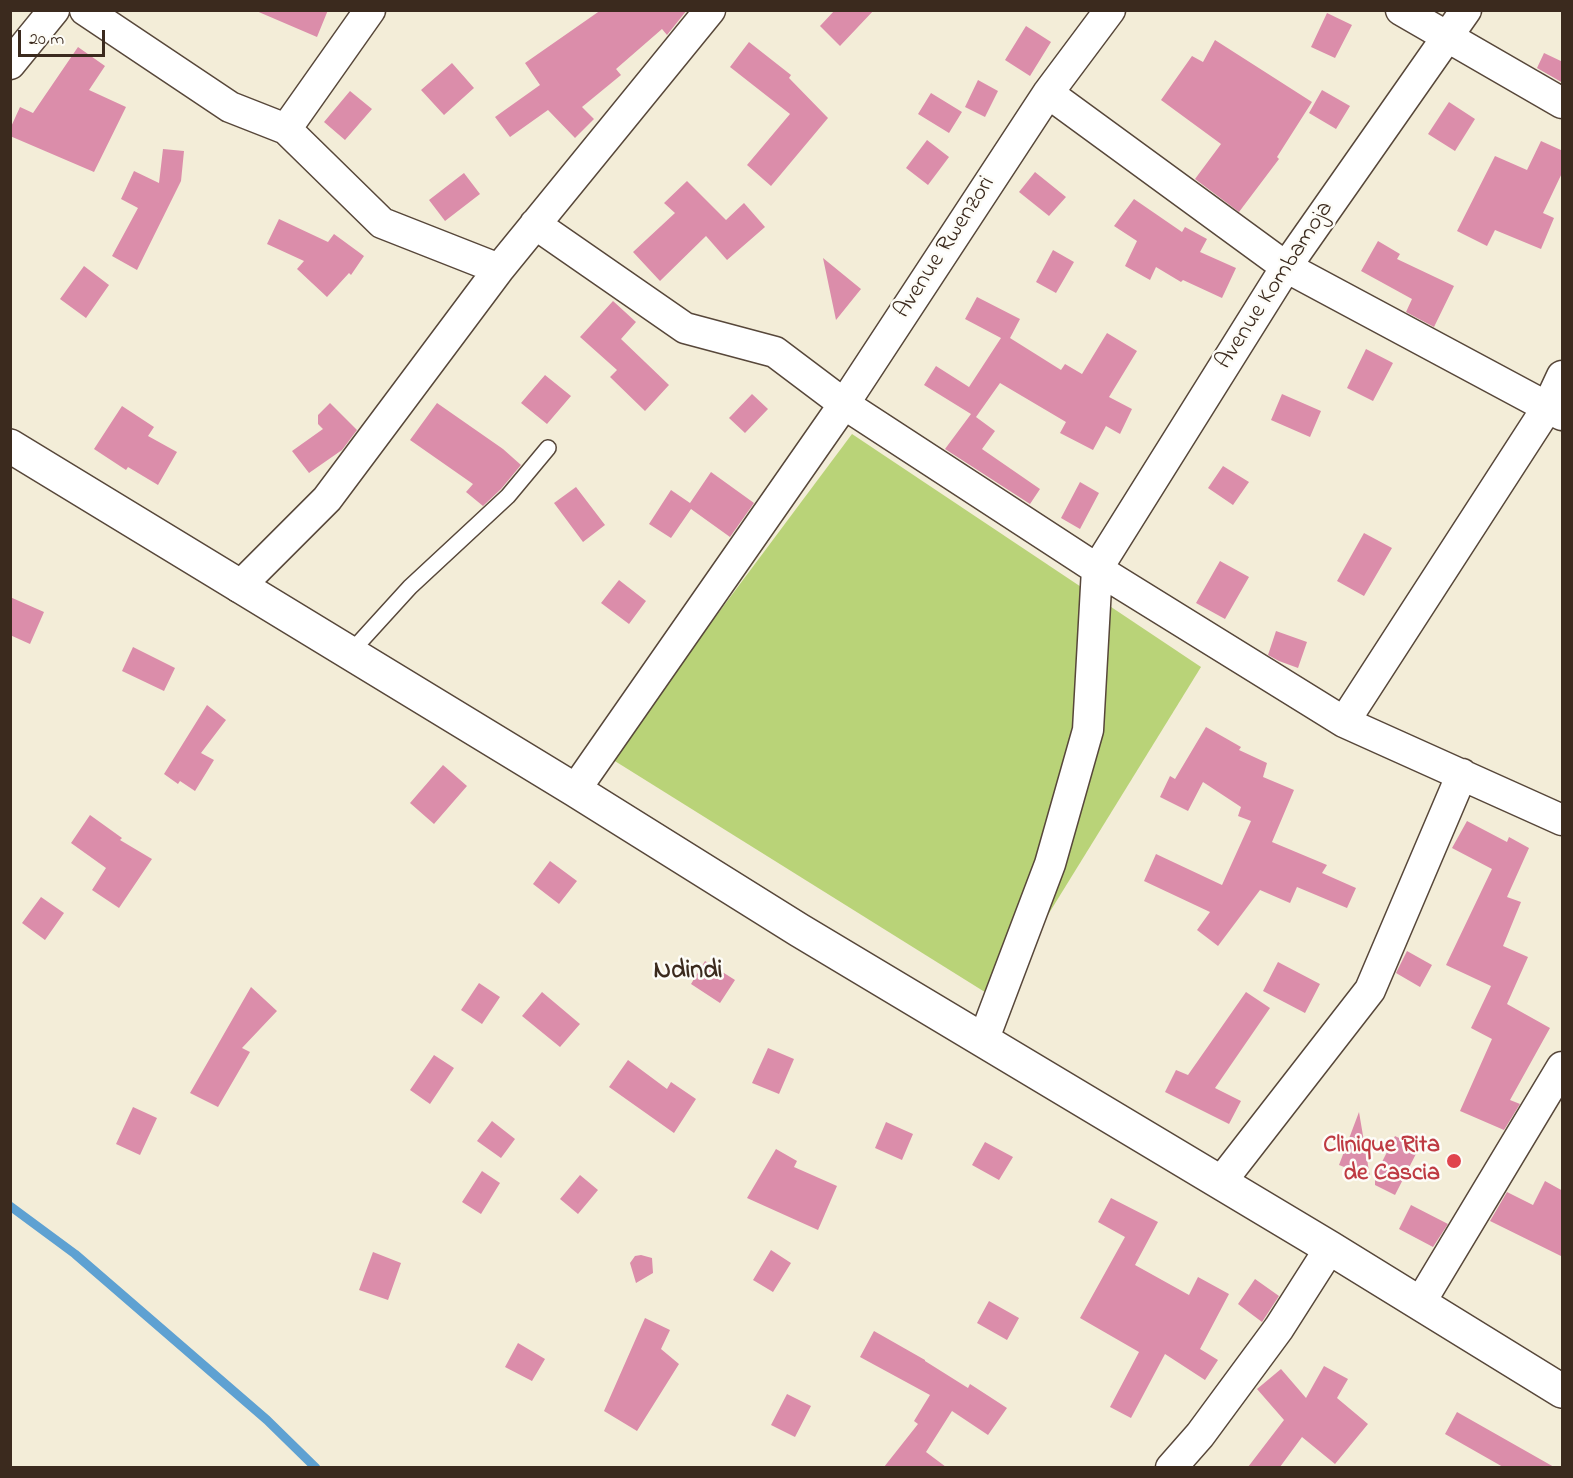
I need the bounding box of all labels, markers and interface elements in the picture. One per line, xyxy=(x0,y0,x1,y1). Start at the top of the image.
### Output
scale bar xyxy=(21,18,108,56)
text: 20 m xyxy=(29,27,64,53)
street label: Avenue Rwenzori xyxy=(889,172,1003,324)
street label: Avenue Kombamoja xyxy=(1211,197,1341,375)
district label: Ndindi xyxy=(654,957,722,989)
place label: Clinique Rita de Cascia xyxy=(1323,1133,1440,1189)
marker: Clinique Rita de Cascia xyxy=(1445,1152,1463,1170)

